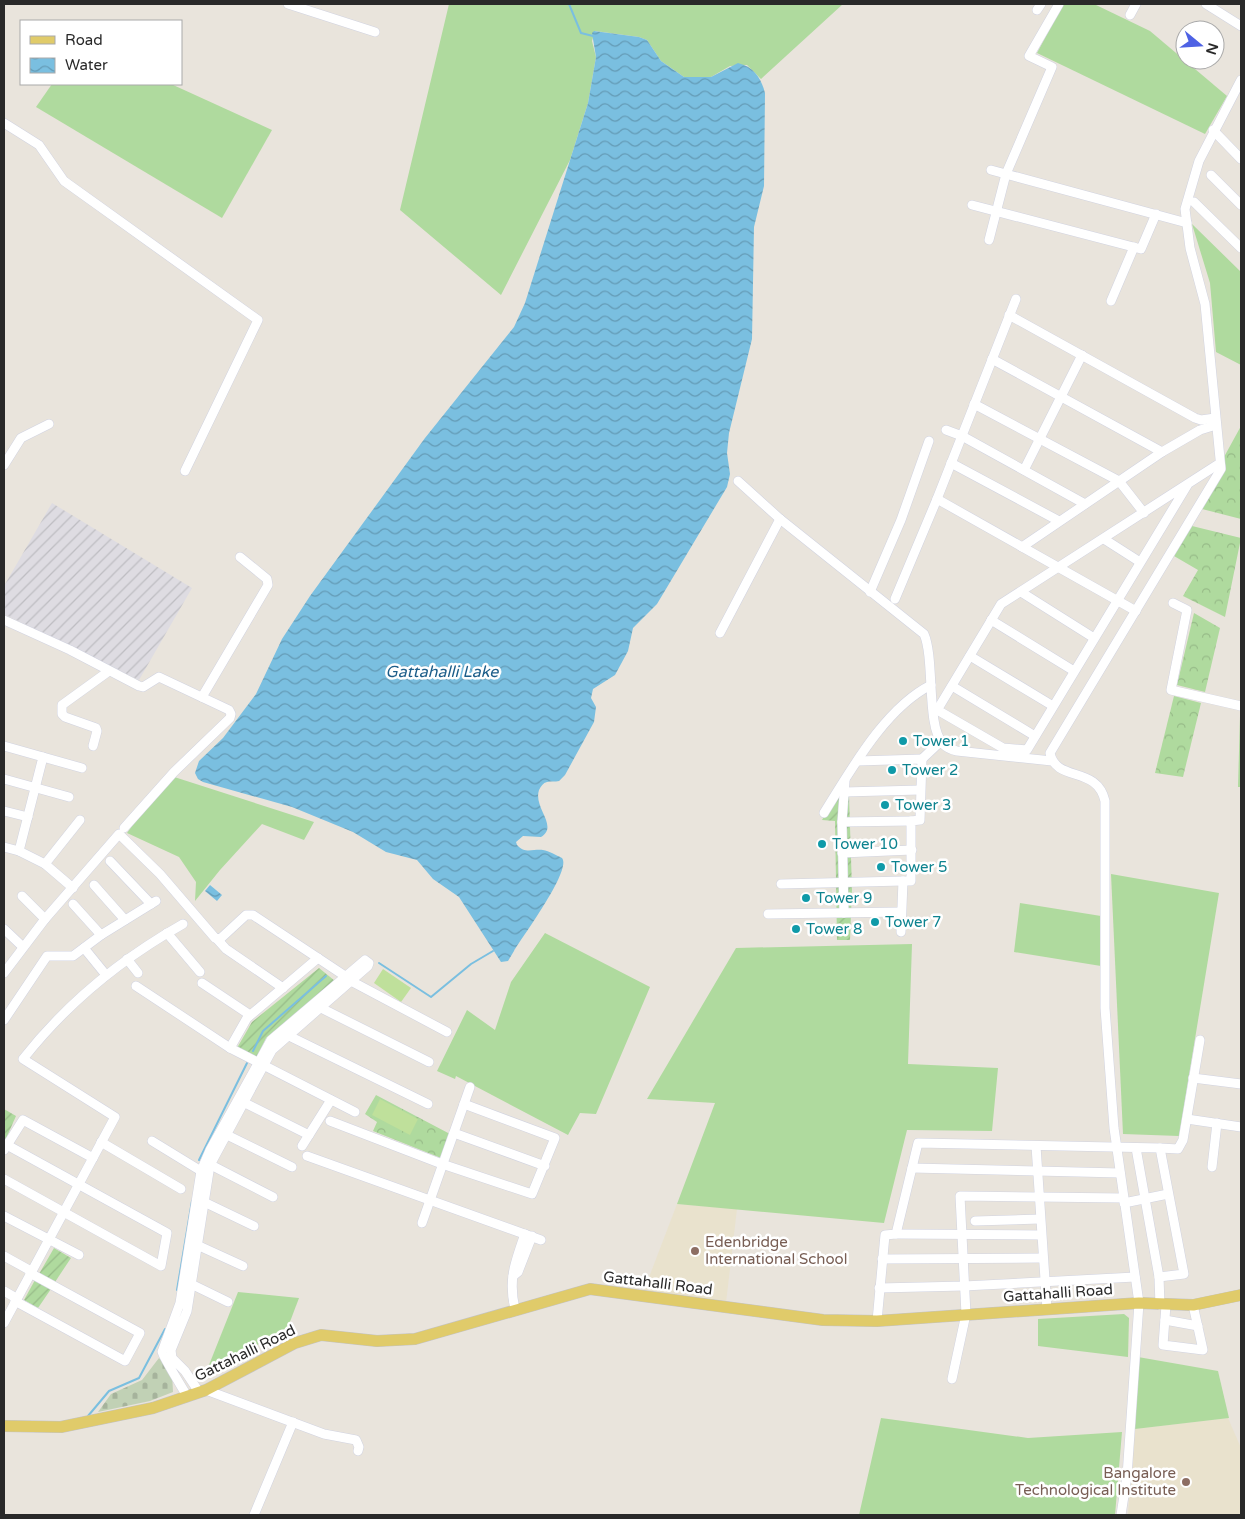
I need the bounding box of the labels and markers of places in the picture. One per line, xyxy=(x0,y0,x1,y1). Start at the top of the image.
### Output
place label: Tower 1 xyxy=(913,732,970,750)
marker: Tower 1 xyxy=(897,735,909,747)
place label: Tower 2 xyxy=(902,761,959,779)
marker: Tower 2 xyxy=(886,764,898,776)
place label: Tower 3 xyxy=(895,796,952,814)
marker: Tower 3 xyxy=(879,799,891,811)
place label: Tower 10 xyxy=(832,835,898,853)
marker: Tower 10 xyxy=(816,838,828,850)
place label: Tower 5 xyxy=(891,858,948,876)
marker: Tower 5 xyxy=(875,861,887,873)
place label: Tower 9 xyxy=(816,889,873,907)
marker: Tower 9 xyxy=(800,892,812,904)
place label: Tower 7 xyxy=(885,913,942,931)
marker: Tower 7 xyxy=(869,916,881,928)
place label: Tower 8 xyxy=(806,920,863,938)
marker: Tower 8 xyxy=(790,923,802,935)
place label: Edenbridge International School xyxy=(705,1233,847,1268)
marker: Edenbridge International School xyxy=(689,1245,701,1257)
place label: Bangalore Technological Institute xyxy=(1015,1464,1176,1499)
marker: Bangalore Technological Institute xyxy=(1180,1476,1192,1488)

